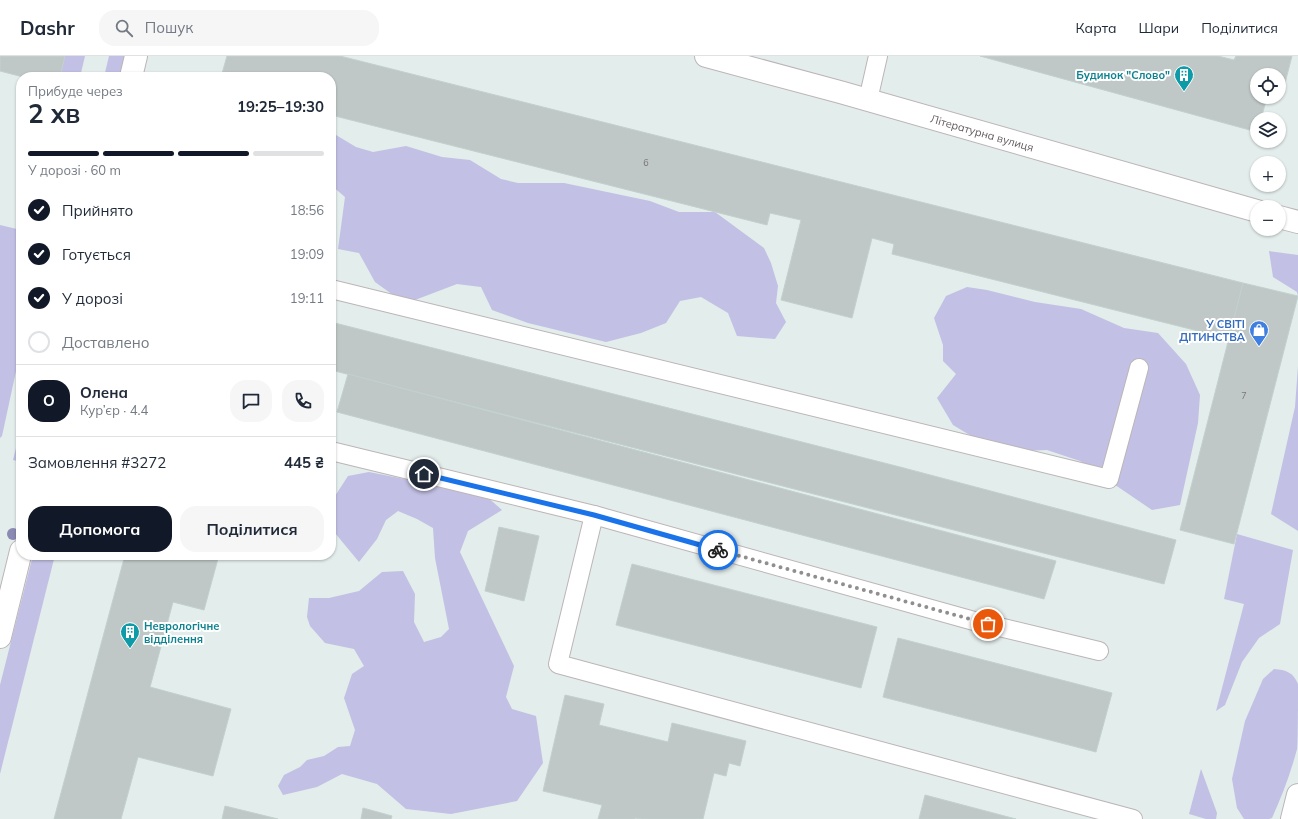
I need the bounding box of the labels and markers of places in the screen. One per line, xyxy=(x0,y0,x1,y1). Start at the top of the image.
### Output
building icon: Будинок "Слово" xyxy=(1173,64,1195,92)
place label: Будинок "Слово" xyxy=(1076,68,1170,82)
place label: У СВІТІ ДІТИНСТВА xyxy=(1179,317,1246,344)
shop icon: У СВІТІ ДІТИНСТВА xyxy=(1248,319,1270,347)
pin xyxy=(407,457,441,491)
pin xyxy=(971,607,1005,641)
place label: Неврологічне відділення xyxy=(144,619,220,646)
building icon: Неврологічне відділення xyxy=(119,621,141,649)

